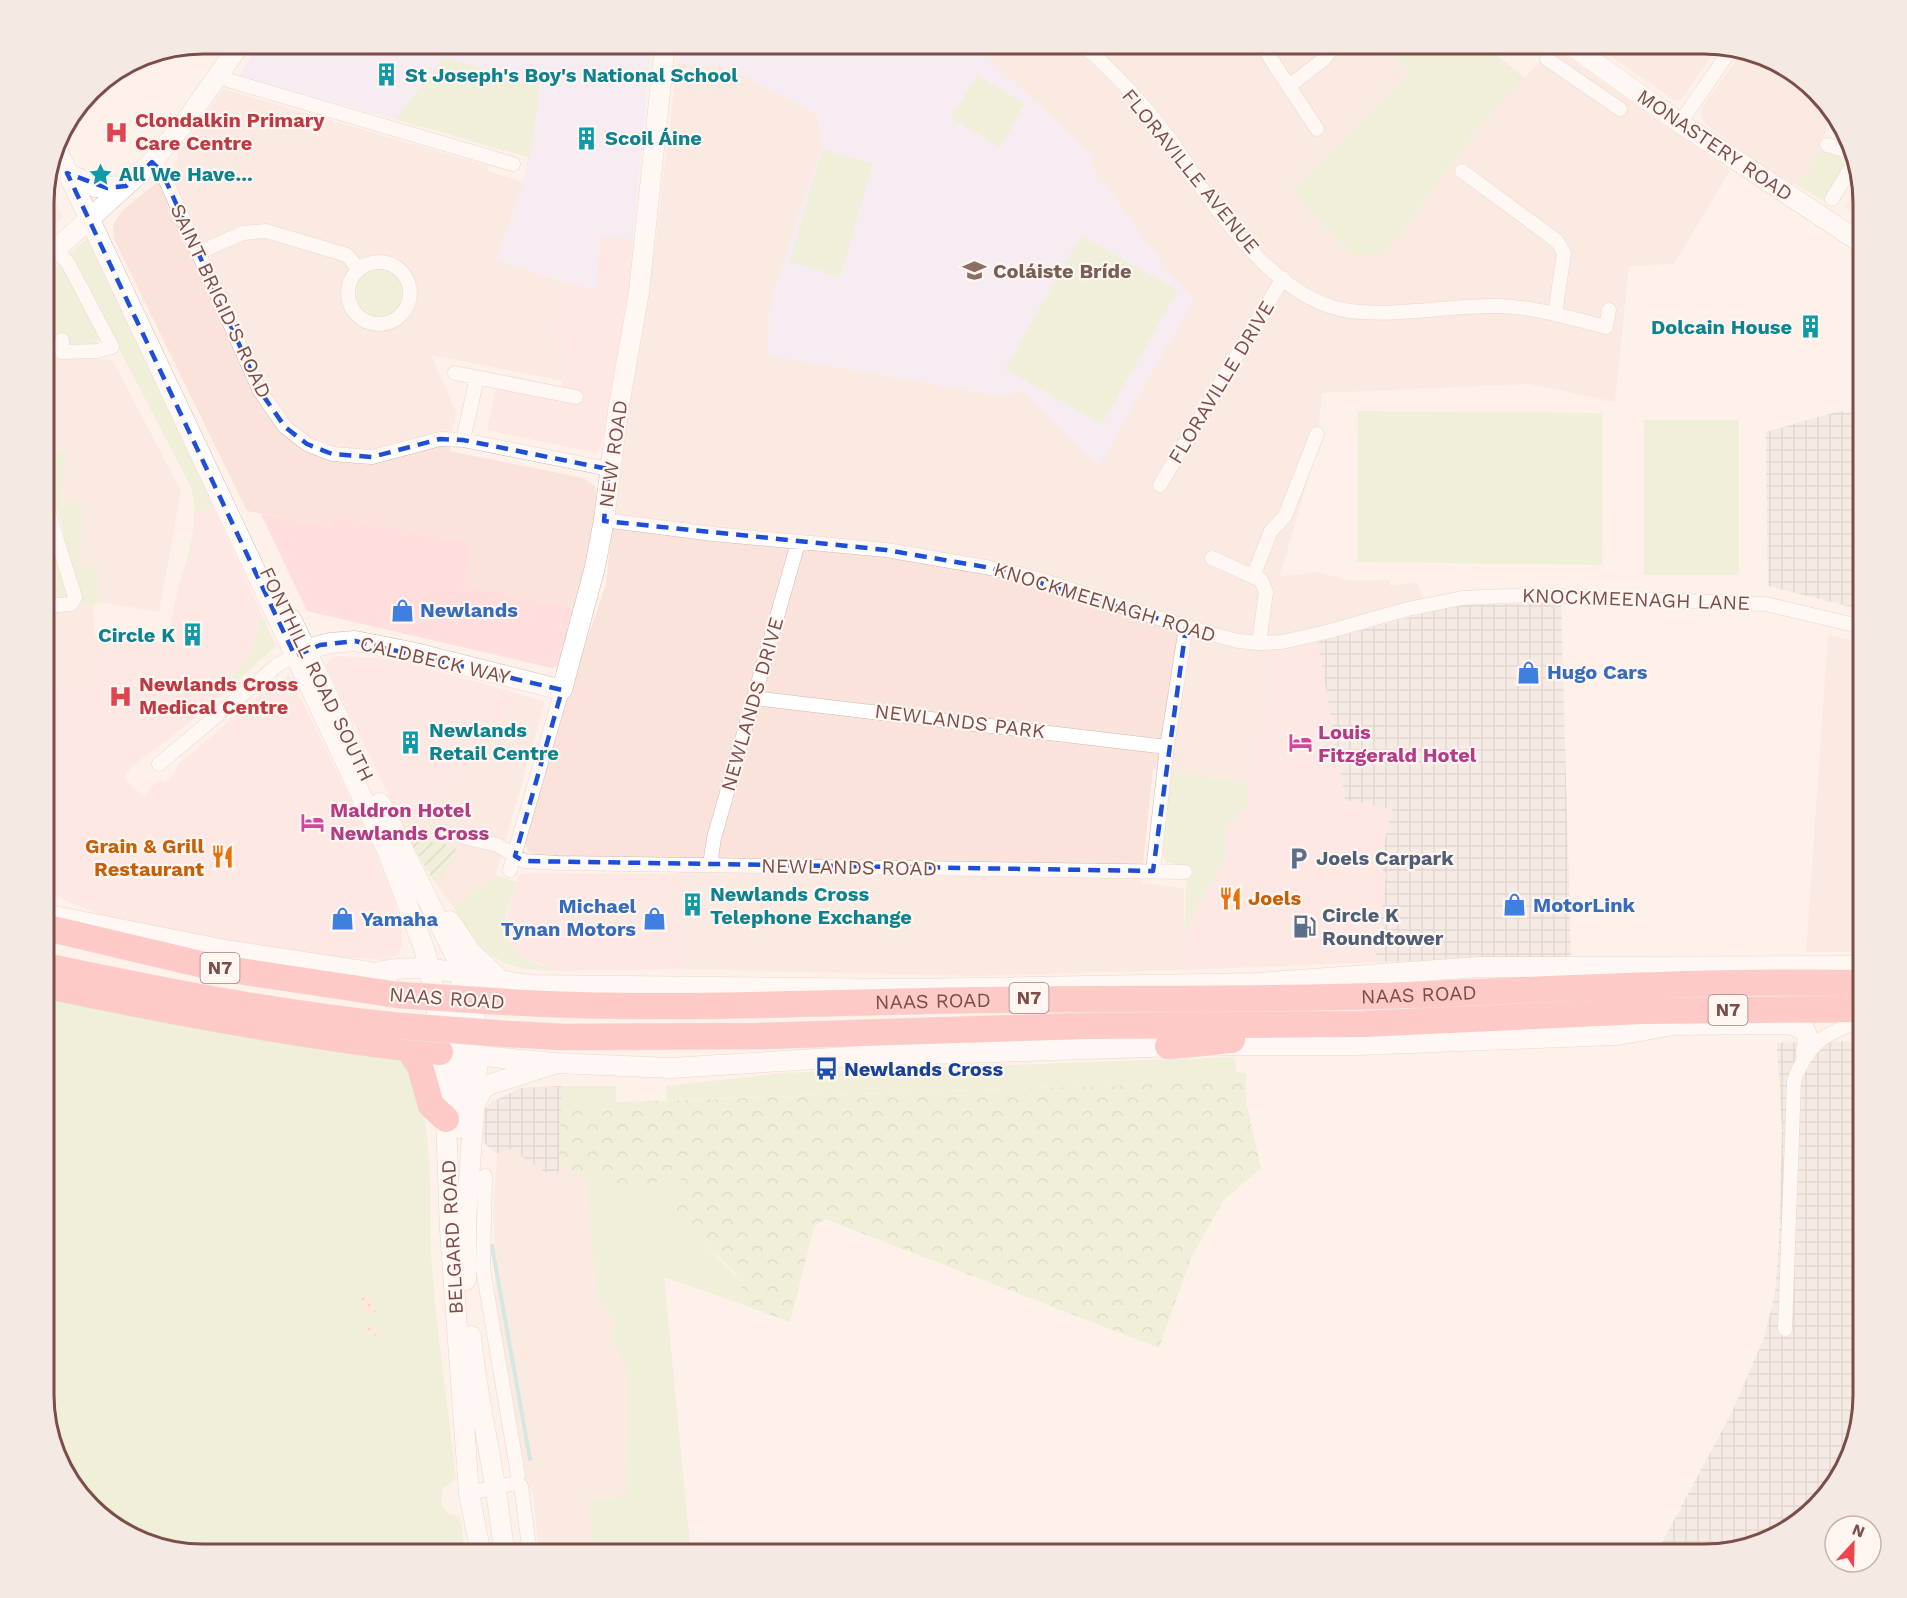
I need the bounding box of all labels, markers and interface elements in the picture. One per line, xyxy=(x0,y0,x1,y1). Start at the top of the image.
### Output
building icon: St Joseph's Boy's National School xyxy=(374,62,400,88)
place label: St Joseph's Boy's National School xyxy=(405,63,738,87)
street label: FLORAVILLE AVENUE xyxy=(1117,84,1265,258)
street label: MONASTERY ROAD xyxy=(1633,84,1797,206)
place label: Clondalkin Primary Care Centre xyxy=(135,108,325,155)
hospital icon: Clondalkin Primary Care Centre xyxy=(104,119,130,145)
building icon: Scoil Áine xyxy=(574,125,600,151)
place label: Scoil Áine xyxy=(605,126,702,150)
place icon: All We Have... xyxy=(88,161,114,187)
place label: All We Have... xyxy=(119,162,253,186)
street label: SAINT BRIGID'S ROAD xyxy=(165,200,277,402)
school or university icon: Coláiste Bríde xyxy=(962,258,988,284)
place label: Coláiste Bríde xyxy=(993,259,1132,283)
street label: FLORAVILLE DRIVE xyxy=(1163,296,1279,468)
building icon: Dolcain House xyxy=(1797,314,1823,340)
place label: Dolcain House xyxy=(1651,315,1792,339)
street label: NEW ROAD xyxy=(594,399,632,509)
street label: KNOCKMEENAGH ROAD xyxy=(991,557,1219,647)
street label: FONTHILL ROAD SOUTH xyxy=(255,563,379,785)
street label: KNOCKMEENAGH LANE xyxy=(1522,583,1750,615)
shop icon: Newlands xyxy=(389,597,415,623)
place label: Newlands xyxy=(420,598,518,622)
street label: NEWLANDS DRIVE xyxy=(716,614,788,794)
building icon: Circle K xyxy=(180,622,206,648)
place label: Circle K xyxy=(98,623,175,647)
street label: CALDBECK WAY xyxy=(358,631,513,689)
shop icon: Hugo Cars xyxy=(1516,659,1542,685)
place label: Hugo Cars xyxy=(1547,660,1648,684)
place label: Newlands Cross Medical Centre xyxy=(139,672,298,719)
hospital icon: Newlands Cross Medical Centre xyxy=(108,683,134,709)
street label: NEWLANDS PARK xyxy=(873,699,1047,743)
place label: Newlands Retail Centre xyxy=(429,718,559,765)
place label: Louis Fitzgerald Hotel xyxy=(1318,720,1477,767)
building icon: Newlands Retail Centre xyxy=(398,729,424,755)
hotel icon: Louis Fitzgerald Hotel xyxy=(1287,730,1313,756)
place label: Maldron Hotel Newlands Cross xyxy=(330,798,489,845)
hotel icon: Maldron Hotel Newlands Cross xyxy=(299,809,325,835)
place label: Grain & Grill Restaurant xyxy=(85,834,204,881)
restaurant icon: Grain & Grill Restaurant xyxy=(209,844,235,870)
parking icon: Joels Carpark xyxy=(1285,845,1311,871)
place label: Joels Carpark xyxy=(1316,846,1454,870)
street label: NEWLANDS ROAD xyxy=(761,853,937,881)
place label: Newlands Cross Telephone Exchange xyxy=(710,882,912,929)
restaurant icon: Joels xyxy=(1217,885,1243,911)
place label: Joels xyxy=(1248,886,1301,910)
building icon: Newlands Cross Telephone Exchange xyxy=(679,892,705,918)
shop icon: MotorLink xyxy=(1502,892,1528,918)
place label: MotorLink xyxy=(1533,893,1636,917)
place label: Michael Tynan Motors xyxy=(501,894,636,941)
place label: Circle K Roundtower xyxy=(1322,903,1444,950)
shop icon: Michael Tynan Motors xyxy=(641,905,667,931)
shop icon: Yamaha xyxy=(330,906,356,932)
place label: Yamaha xyxy=(361,907,438,931)
fuel station icon: Circle K Roundtower xyxy=(1291,913,1317,939)
road number: N7 xyxy=(200,953,240,983)
street label: NAAS ROAD xyxy=(1361,980,1477,1008)
street label: NAAS ROAD xyxy=(388,982,506,1014)
road number: N7 xyxy=(1010,983,1048,1013)
street label: NAAS ROAD xyxy=(875,988,991,1014)
road number: N7 xyxy=(1708,995,1748,1025)
bus stop icon: Newlands Cross xyxy=(813,1056,839,1082)
place label: Newlands Cross xyxy=(844,1057,1003,1081)
street label: BELGARD ROAD xyxy=(436,1159,468,1315)
north arrow xyxy=(1823,1514,1883,1574)
text: N xyxy=(1849,1520,1867,1542)

